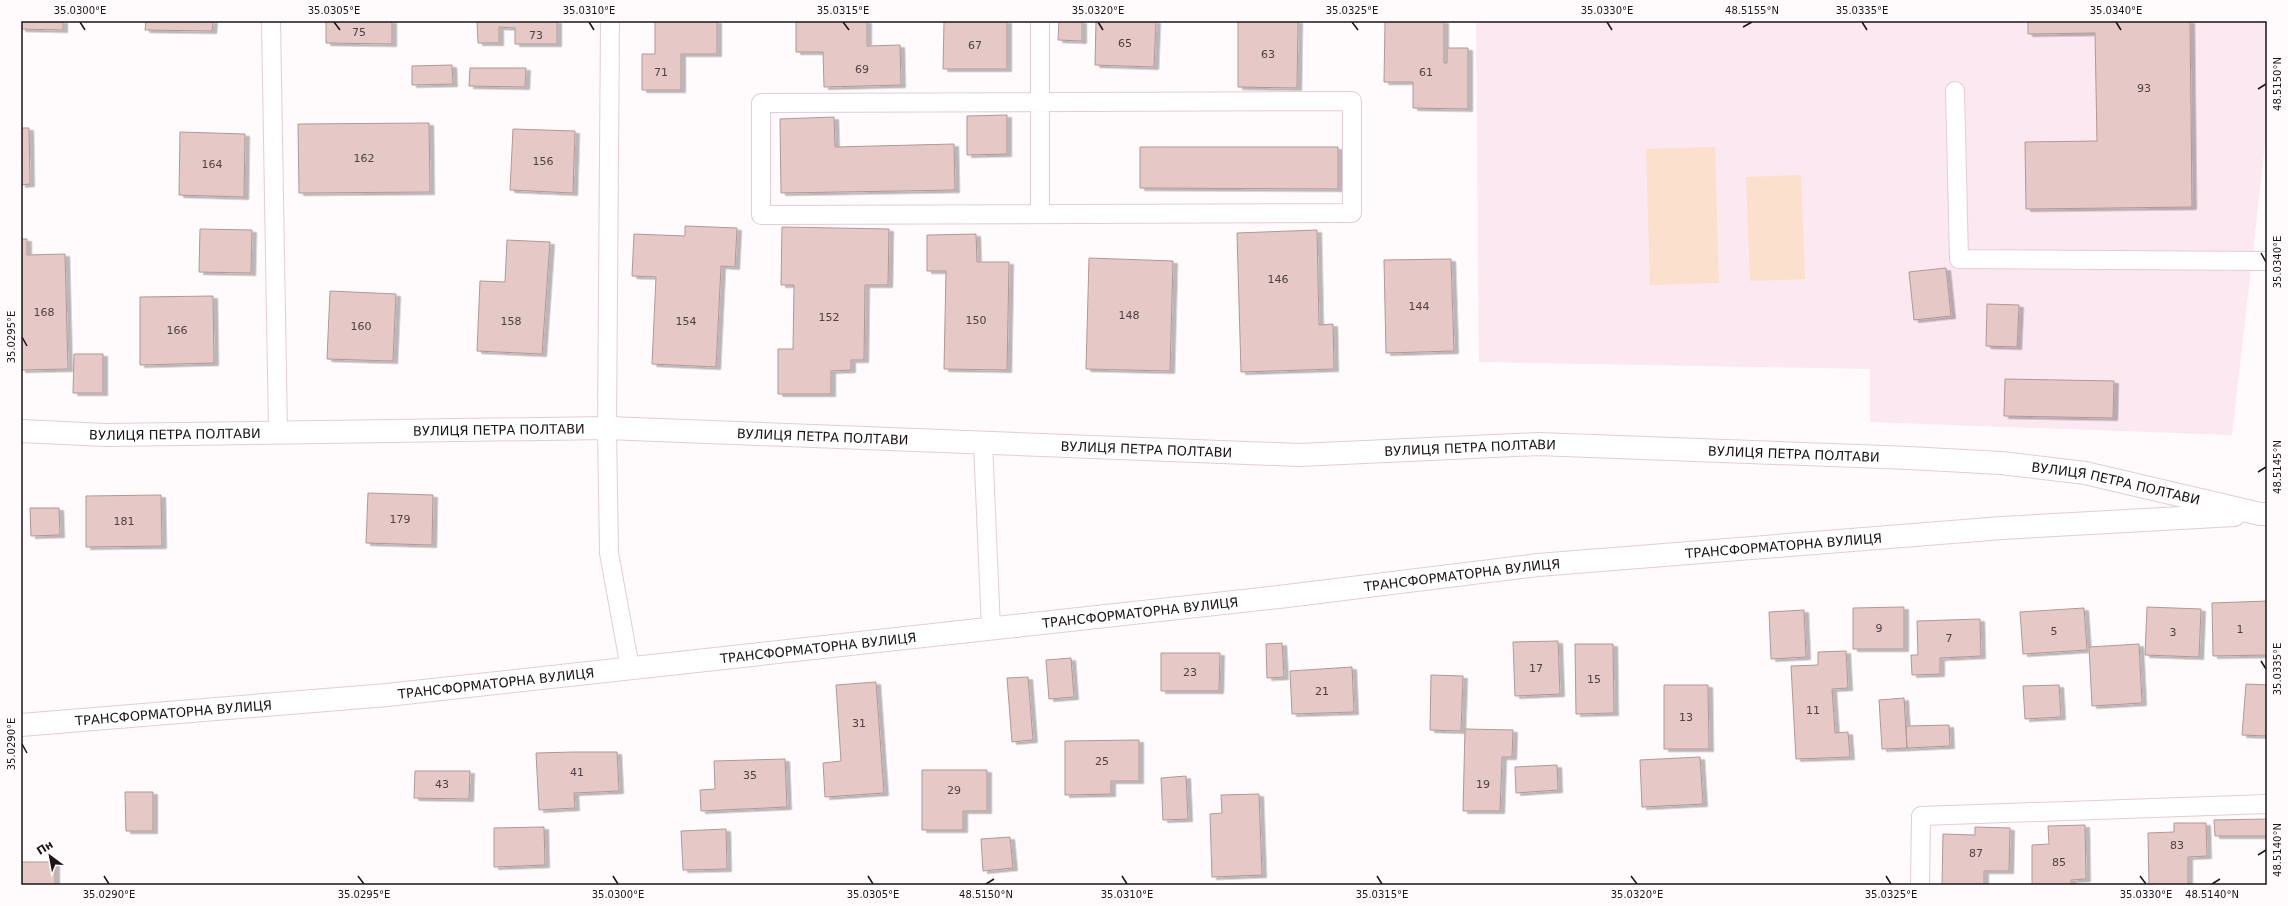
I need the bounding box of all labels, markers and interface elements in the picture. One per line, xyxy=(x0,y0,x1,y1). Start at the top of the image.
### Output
text: 35.0300°E xyxy=(54,5,106,16)
text: 35.0305°E xyxy=(308,5,360,16)
text: 35.0310°E xyxy=(563,5,615,16)
text: 35.0315°E xyxy=(817,5,869,16)
text: 35.0320°E xyxy=(1072,5,1124,16)
text: 35.0325°E xyxy=(1326,5,1378,16)
text: 35.0330°E xyxy=(1581,5,1633,16)
text: 48.5155°N xyxy=(1725,5,1779,16)
text: 35.0335°E xyxy=(1836,5,1888,16)
text: 35.0340°E xyxy=(2090,5,2142,16)
house number: 75 xyxy=(352,26,366,39)
house number: 73 xyxy=(529,29,543,42)
house number: 65 xyxy=(1118,37,1132,50)
house number: 67 xyxy=(968,39,982,52)
house number: 63 xyxy=(1261,48,1275,61)
text: 48.5150°N xyxy=(2272,57,2283,111)
house number: 69 xyxy=(855,63,869,76)
house number: 71 xyxy=(654,66,668,79)
house number: 61 xyxy=(1419,66,1433,79)
house number: 93 xyxy=(2137,82,2151,95)
house number: 162 xyxy=(354,152,375,165)
house number: 156 xyxy=(533,155,554,168)
house number: 164 xyxy=(202,158,223,171)
text: 35.0340°E xyxy=(2272,236,2283,288)
house number: 146 xyxy=(1268,273,1289,286)
house number: 144 xyxy=(1409,300,1430,313)
house number: 168 xyxy=(34,306,55,319)
house number: 148 xyxy=(1119,309,1140,322)
text: 35.0295°E xyxy=(6,311,17,363)
house number: 152 xyxy=(819,311,840,324)
house number: 150 xyxy=(966,314,987,327)
house number: 158 xyxy=(501,315,522,328)
house number: 154 xyxy=(676,315,697,328)
house number: 160 xyxy=(351,320,372,333)
house number: 166 xyxy=(167,324,188,337)
street label: ВУЛИЦЯ ПЕТРА ПОЛТАВИ xyxy=(413,421,585,439)
street label: ВУЛИЦЯ ПЕТРА ПОЛТАВИ xyxy=(89,426,261,443)
street label: ВУЛИЦЯ ПЕТРА ПОЛТАВИ xyxy=(737,426,909,448)
street label: ВУЛИЦЯ ПЕТРА ПОЛТАВИ xyxy=(1384,437,1556,459)
street label: ВУЛИЦЯ ПЕТРА ПОЛТАВИ xyxy=(1060,439,1233,460)
text: 48.5145°N xyxy=(2272,440,2283,494)
street label: ВУЛИЦЯ ПЕТРА ПОЛТАВИ xyxy=(1708,443,1880,465)
street label: ВУЛИЦЯ ПЕТРА ПОЛТАВИ xyxy=(2031,460,2201,508)
house number: 179 xyxy=(390,513,411,526)
house number: 181 xyxy=(114,515,135,528)
street label: ТРАНСФОРМАТОРНА ВУЛИЦЯ xyxy=(1684,531,1883,561)
street label: ТРАНСФОРМАТОРНА ВУЛИЦЯ xyxy=(1362,556,1561,595)
street label: ТРАНСФОРМАТОРНА ВУЛИЦЯ xyxy=(1040,595,1239,631)
house number: 9 xyxy=(1876,622,1883,635)
house number: 1 xyxy=(2237,623,2244,636)
house number: 5 xyxy=(2051,625,2058,638)
house number: 3 xyxy=(2170,626,2177,639)
street label: ТРАНСФОРМАТОРНА ВУЛИЦЯ xyxy=(718,630,917,666)
house number: 7 xyxy=(1946,632,1953,645)
text: 35.0335°E xyxy=(2272,643,2283,695)
house number: 17 xyxy=(1529,662,1543,675)
street label: ТРАНСФОРМАТОРНА ВУЛИЦЯ xyxy=(396,665,595,702)
house number: 23 xyxy=(1183,666,1197,679)
house number: 15 xyxy=(1587,673,1601,686)
house number: 21 xyxy=(1315,685,1329,698)
street label: ТРАНСФОРМАТОРНА ВУЛИЦЯ xyxy=(74,697,272,729)
house number: 11 xyxy=(1806,704,1820,717)
house number: 13 xyxy=(1679,711,1693,724)
house number: 31 xyxy=(852,717,866,730)
text: 35.0290°E xyxy=(6,718,17,770)
house number: 25 xyxy=(1095,755,1109,768)
house number: 41 xyxy=(570,766,584,779)
house number: 35 xyxy=(743,769,757,782)
house number: 43 xyxy=(435,778,449,791)
house number: 19 xyxy=(1476,778,1490,791)
house number: 29 xyxy=(947,784,961,797)
text: 48.5140°N xyxy=(2272,823,2283,877)
north arrow xyxy=(30,836,70,876)
text: Пн xyxy=(34,838,56,858)
house number: 83 xyxy=(2170,839,2184,852)
house number: 87 xyxy=(1969,847,1983,860)
house number: 85 xyxy=(2052,856,2066,869)
text: 35.0290°E xyxy=(83,889,135,900)
text: 35.0295°E xyxy=(338,889,390,900)
text: 35.0300°E xyxy=(592,889,644,900)
text: 35.0305°E xyxy=(847,889,899,900)
text: 48.5150°N xyxy=(959,889,1013,900)
text: 35.0310°E xyxy=(1101,889,1153,900)
text: 35.0315°E xyxy=(1356,889,1408,900)
text: 35.0320°E xyxy=(1611,889,1663,900)
text: 35.0325°E xyxy=(1865,889,1917,900)
text: 35.0330°E xyxy=(2120,889,2172,900)
text: 48.5140°N xyxy=(2185,889,2239,900)

